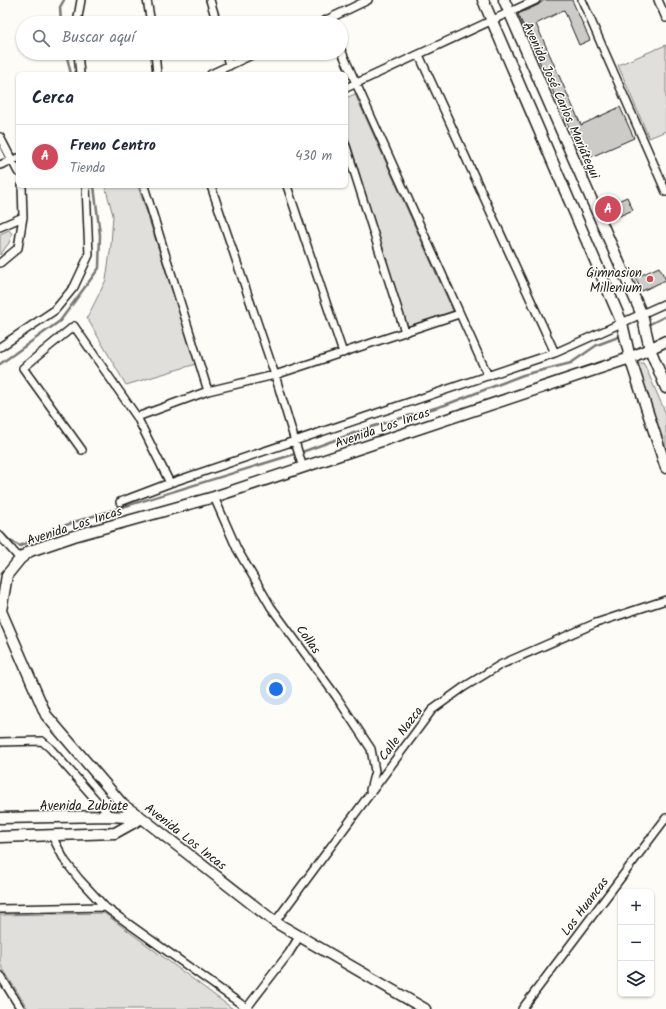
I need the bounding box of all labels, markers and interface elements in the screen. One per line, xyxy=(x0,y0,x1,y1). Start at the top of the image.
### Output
search box xyxy=(16,16,348,60)
street label: Avenida José Carlos Mariátegui xyxy=(517,19,605,183)
text: Buscar aquí xyxy=(62,26,135,50)
icon: search xyxy=(30,27,52,49)
text: Cerca xyxy=(32,85,74,112)
text: Freno Centro xyxy=(70,134,156,158)
text: A xyxy=(41,146,49,167)
text: 430 m xyxy=(295,146,332,167)
text: Tienda xyxy=(70,158,105,179)
pin: A xyxy=(595,194,621,224)
place label: Gimnasion Millenium xyxy=(586,263,642,299)
marker: Gimnasion Millenium xyxy=(645,274,655,284)
street label: Avenida Los Incas xyxy=(332,402,433,454)
street label: Avenida Los Incas xyxy=(24,501,125,552)
street label: Collas xyxy=(290,621,326,659)
your location xyxy=(266,679,286,699)
street label: Calle Nazca xyxy=(374,702,429,766)
street label: Avenida Zubiate xyxy=(40,796,128,817)
street label: Avenida Los Incas xyxy=(140,798,231,876)
street label: Los Huancas xyxy=(556,873,615,941)
map controls xyxy=(618,889,654,997)
button: + xyxy=(618,889,654,925)
button: − xyxy=(618,925,654,961)
button: layers xyxy=(618,961,654,997)

